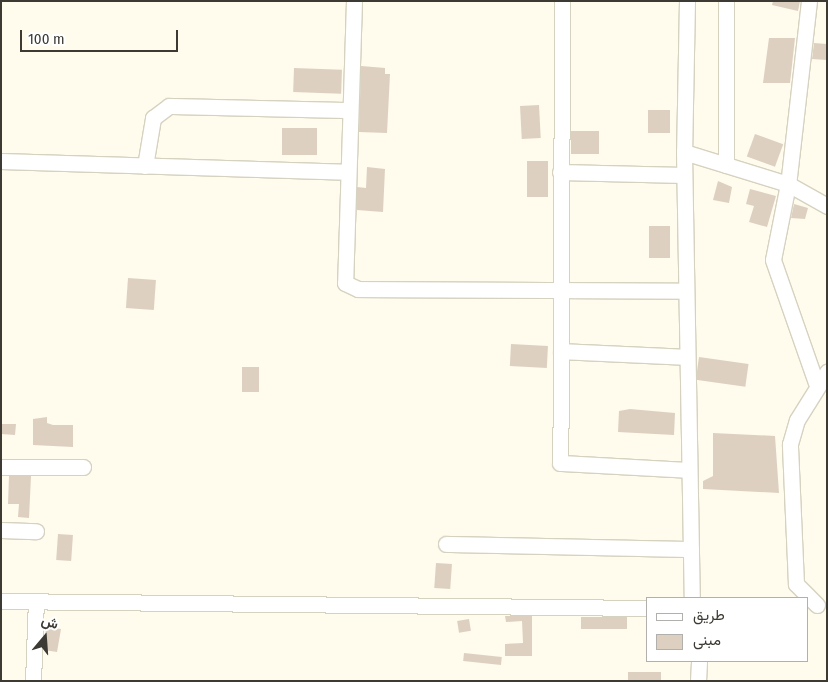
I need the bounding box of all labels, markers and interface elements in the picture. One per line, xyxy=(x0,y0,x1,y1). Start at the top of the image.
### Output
scale bar xyxy=(22,20,180,52)
text: 100 m xyxy=(28,30,65,48)
legend xyxy=(646,597,808,662)
text: طريق xyxy=(693,606,725,624)
north arrow xyxy=(20,612,70,662)
text: ش xyxy=(39,612,60,633)
text: مبنى xyxy=(693,631,721,649)

